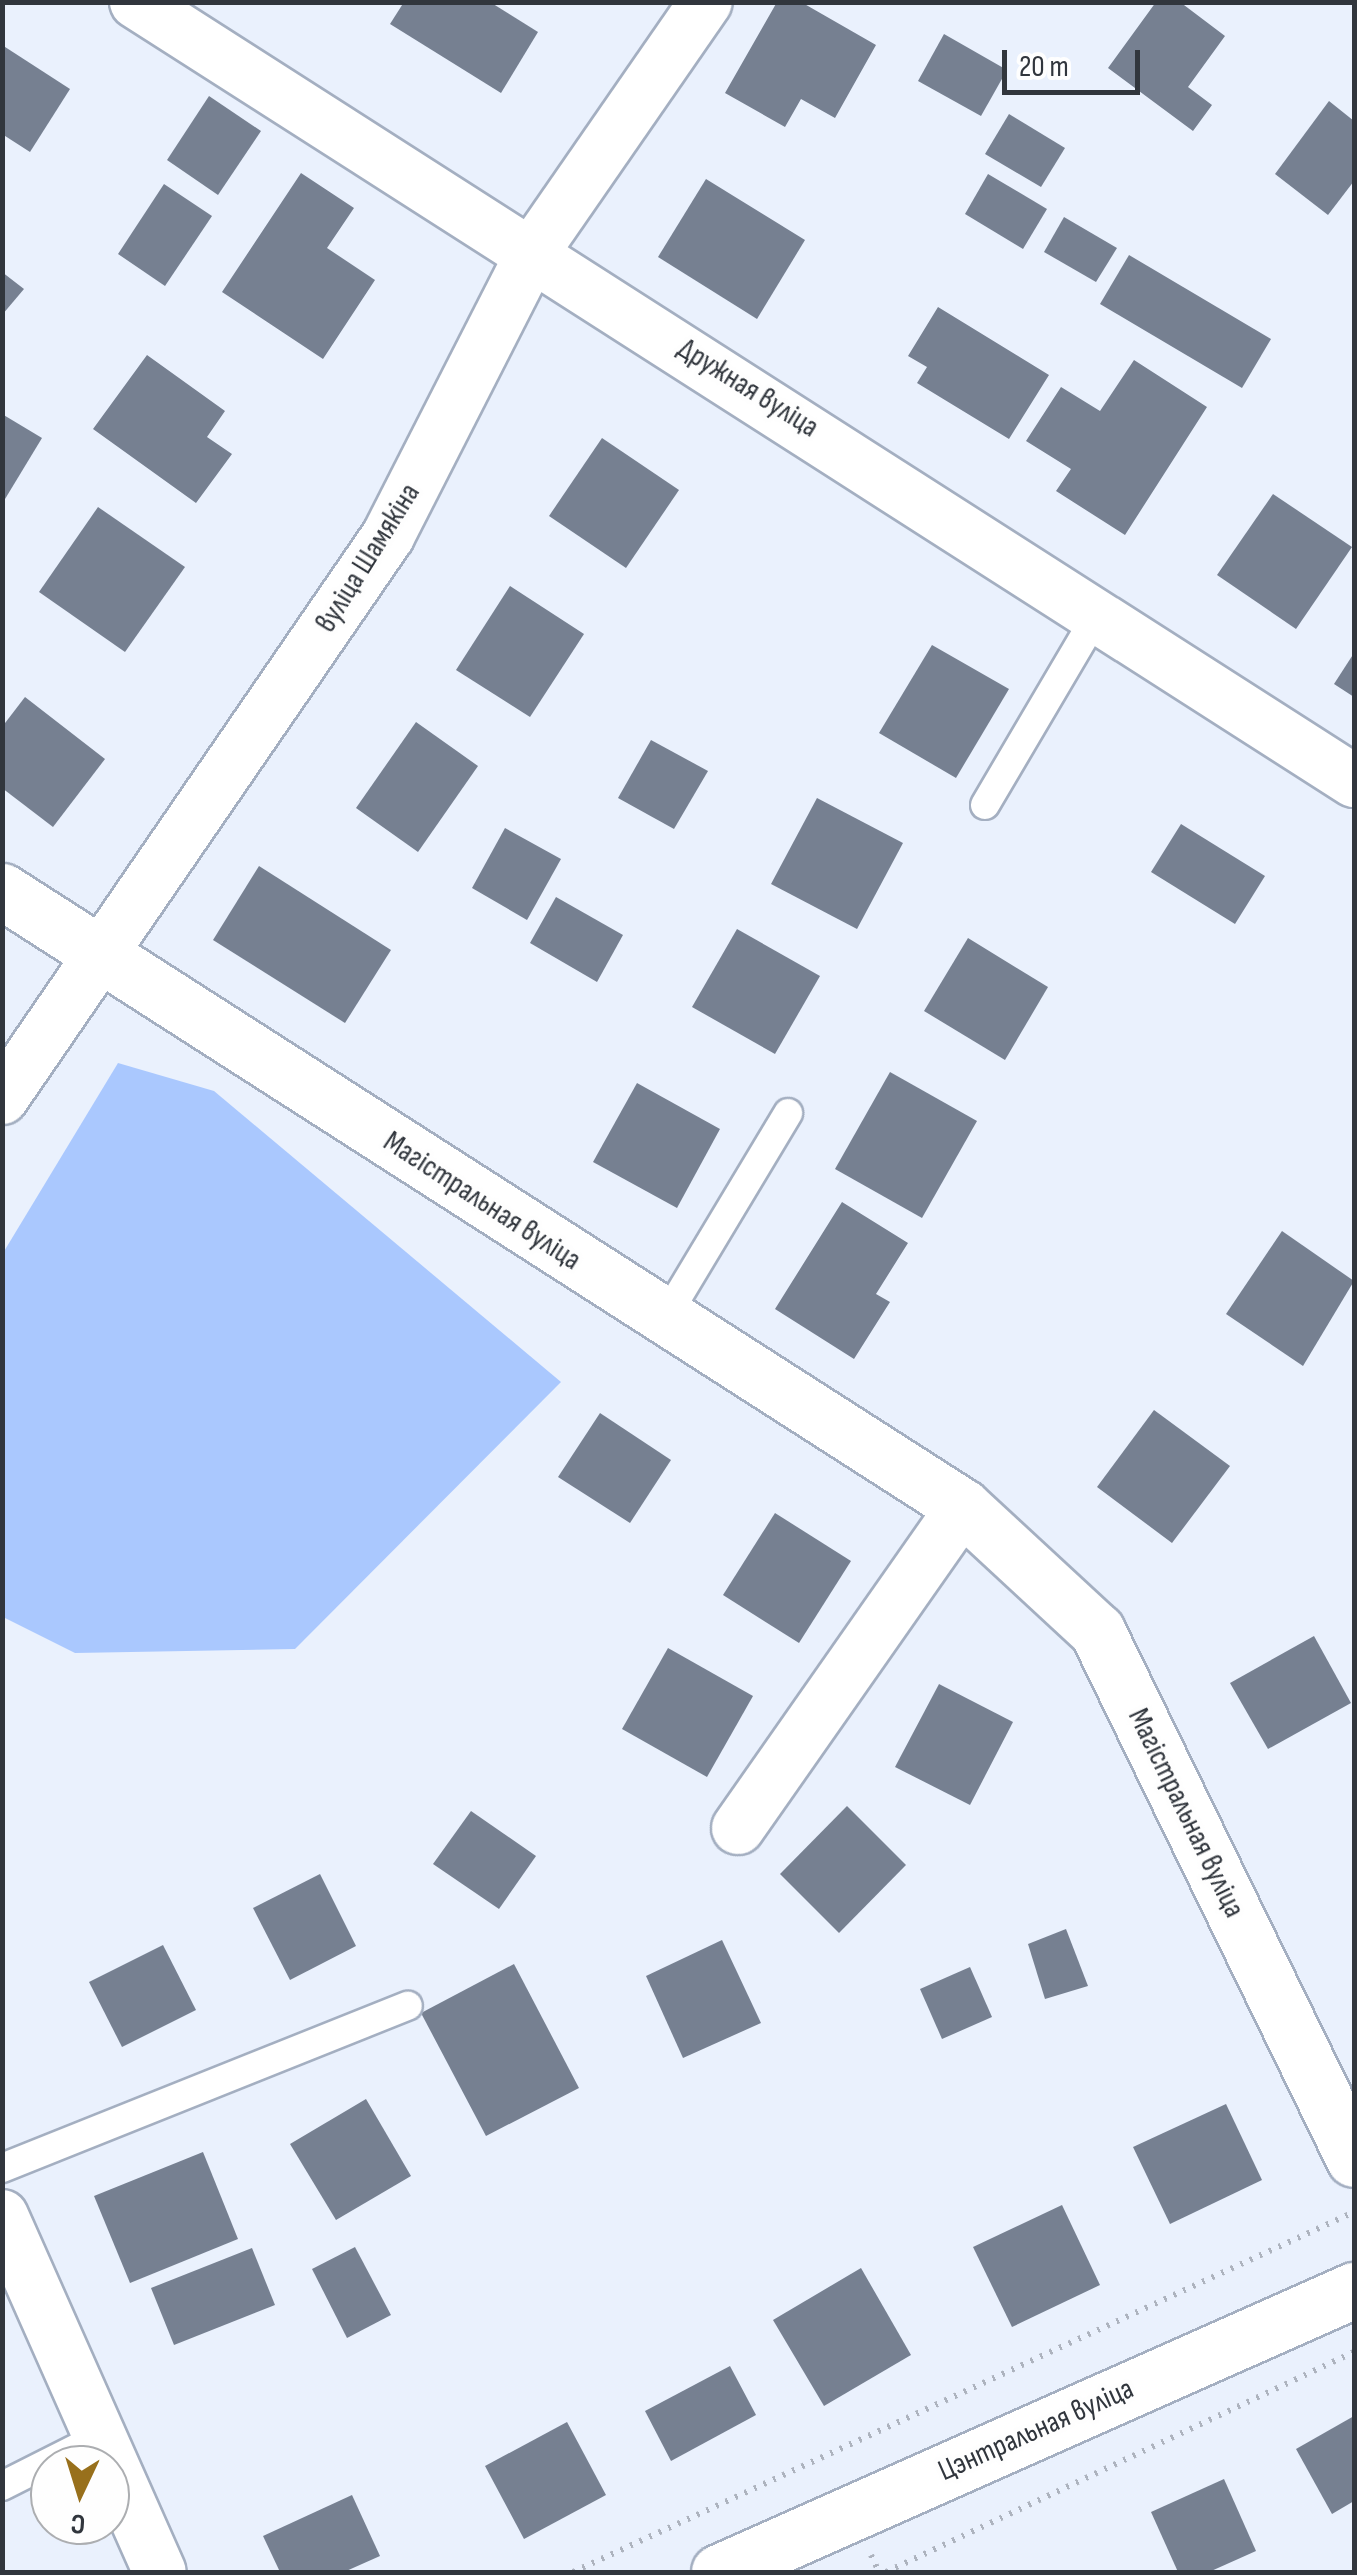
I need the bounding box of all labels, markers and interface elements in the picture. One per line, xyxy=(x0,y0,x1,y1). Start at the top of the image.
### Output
scale bar xyxy=(1007,30,1144,92)
text: 20 m xyxy=(1019,49,1069,85)
street label: Дружная вуліца xyxy=(671,331,825,445)
street label: вуліца Шамякіна xyxy=(308,477,428,639)
street label: Магістральная вуліца xyxy=(377,1124,587,1278)
street label: Магістральная вуліца xyxy=(1120,1703,1252,1923)
street label: Цэнтральная вуліца xyxy=(933,2371,1139,2489)
north arrow xyxy=(30,2445,130,2545)
text: С xyxy=(70,2506,86,2540)

